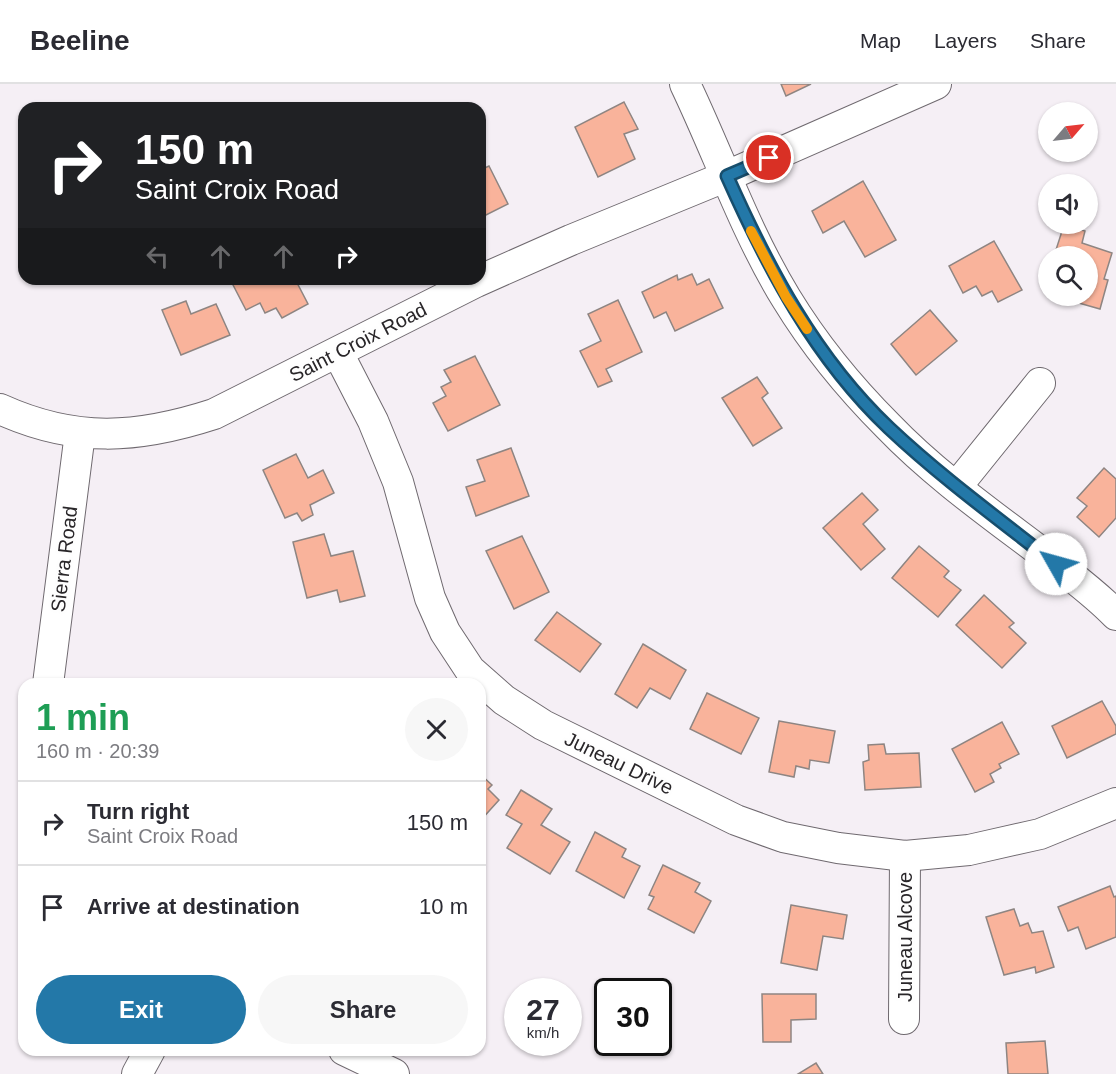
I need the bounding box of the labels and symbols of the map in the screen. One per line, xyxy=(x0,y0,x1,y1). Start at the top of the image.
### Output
north arrow xyxy=(1038,102,1098,162)
pin xyxy=(743,132,794,183)
street label: Saint Croix Road xyxy=(286,298,430,386)
street label: Sierra Road xyxy=(47,505,81,613)
position arrow xyxy=(1024,532,1088,596)
street label: Juneau Drive xyxy=(561,727,677,799)
street label: Juneau Alcove xyxy=(894,872,916,1002)
speed limit sign: 30 xyxy=(594,978,672,1056)

